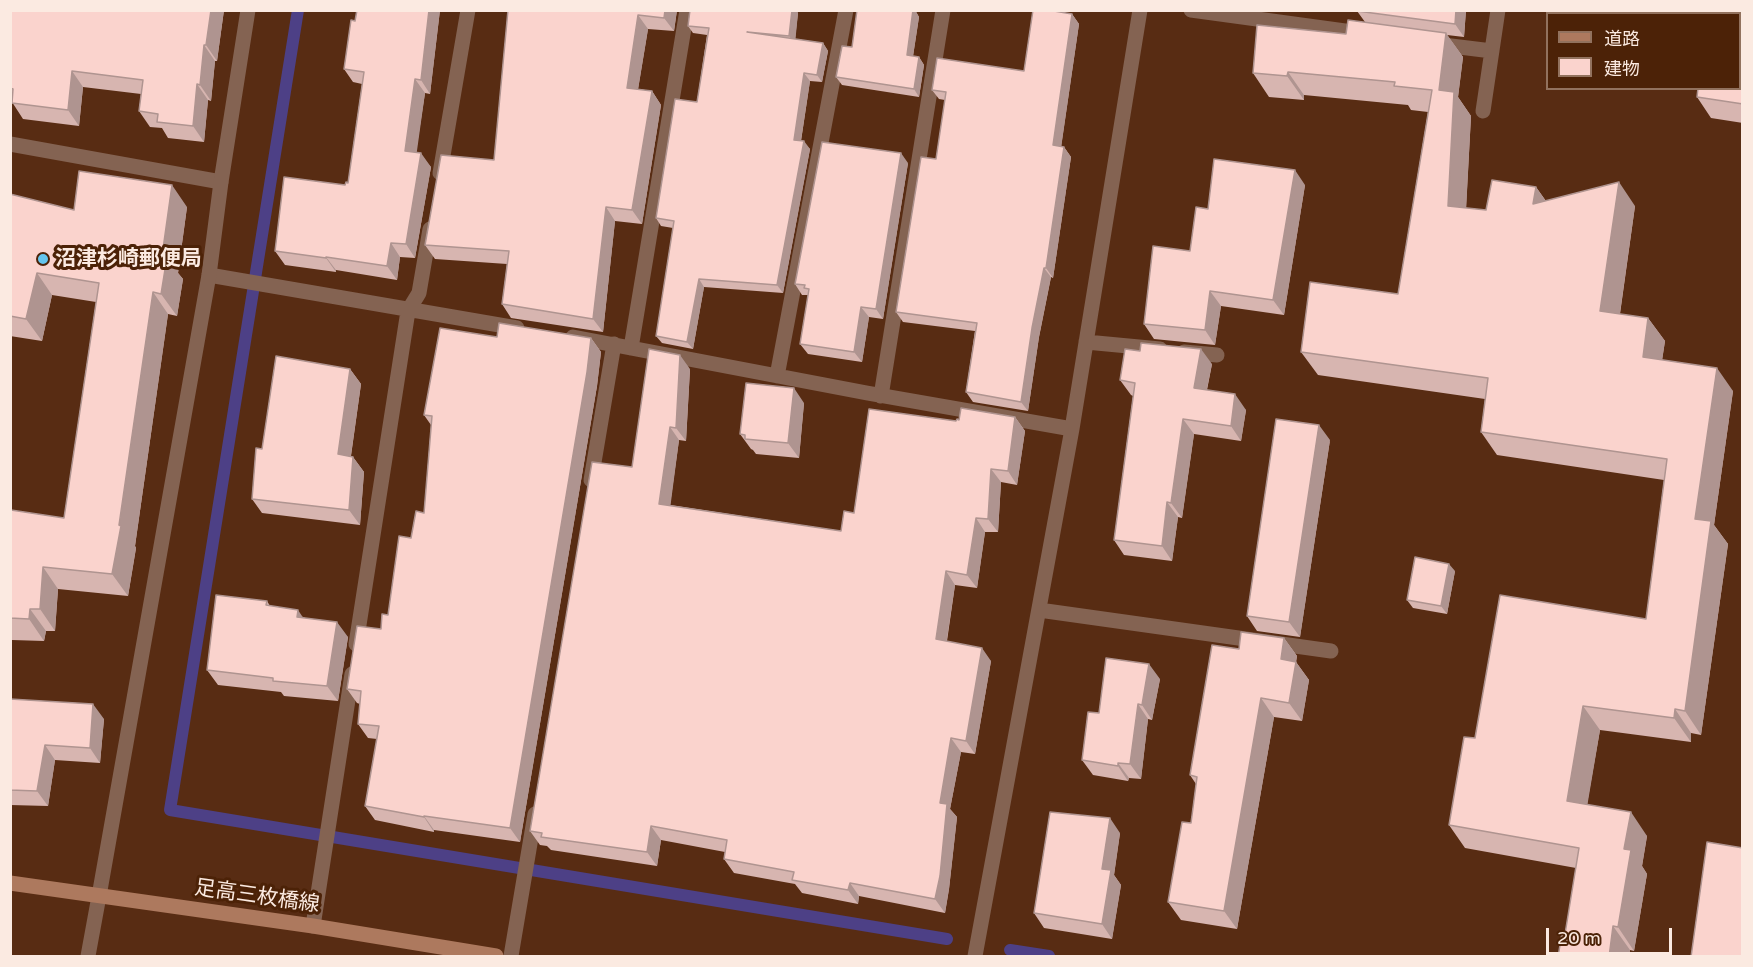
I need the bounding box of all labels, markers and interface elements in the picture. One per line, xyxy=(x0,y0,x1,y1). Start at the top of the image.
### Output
legend xyxy=(1546,12,1741,90)
text: 道路 xyxy=(1604,28,1640,50)
text: 建物 xyxy=(1604,58,1640,80)
place label: 沼津杉崎郵便局 xyxy=(55,246,202,272)
marker: 沼津杉崎郵便局 xyxy=(36,252,50,266)
street label: 足高三枚橋線 xyxy=(193,876,321,918)
scale bar xyxy=(1549,916,1675,954)
text: 20 m xyxy=(1557,927,1601,949)

